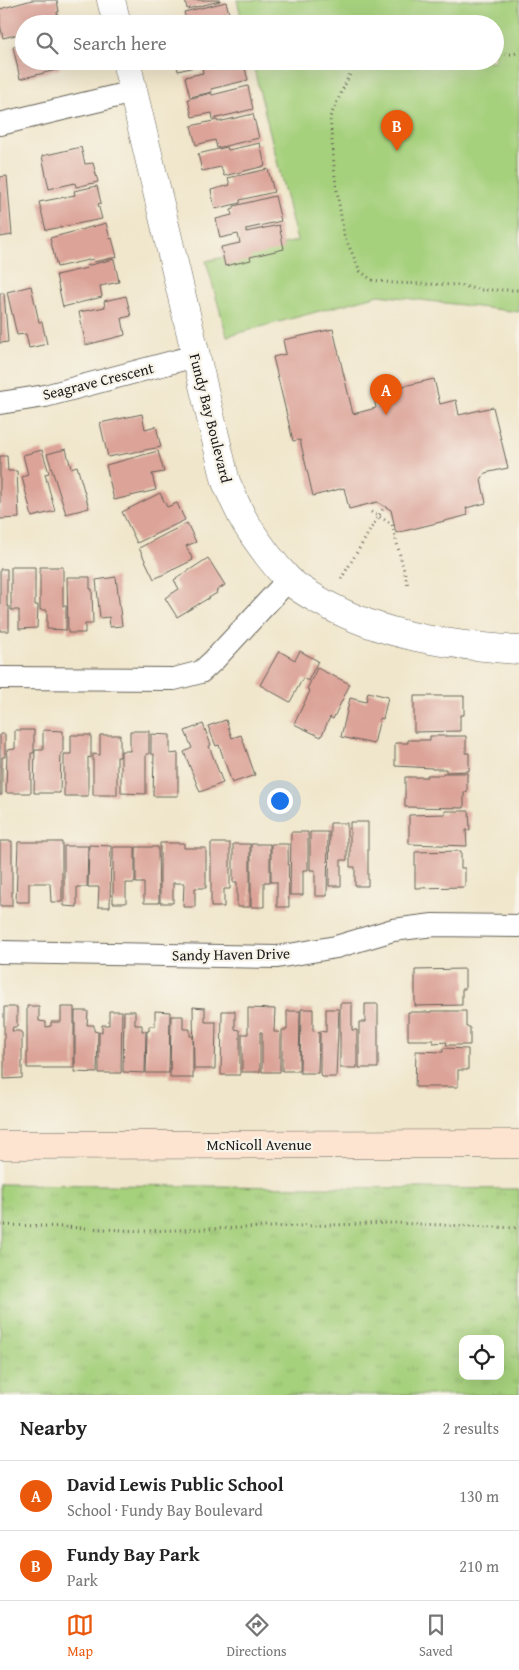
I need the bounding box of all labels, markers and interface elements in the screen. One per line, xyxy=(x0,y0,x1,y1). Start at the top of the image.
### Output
search box xyxy=(15,15,504,70)
icon: search xyxy=(33,29,61,57)
text: Search here xyxy=(73,29,167,57)
pin: B xyxy=(381,110,413,151)
street label: Fundy Bay Boulevard xyxy=(185,351,237,485)
street label: Seagrave Crescent xyxy=(40,357,156,405)
pin: A xyxy=(370,374,402,415)
your location xyxy=(267,788,293,814)
street label: Sandy Haven Drive xyxy=(172,942,290,966)
street label: McNicoll Avenue xyxy=(206,1134,312,1155)
map controls xyxy=(459,1335,504,1380)
button: locate xyxy=(459,1335,504,1380)
text: Nearby xyxy=(20,1412,87,1443)
text: 2 results xyxy=(442,1416,499,1440)
text: David Lewis Public School xyxy=(67,1470,284,1498)
text: A xyxy=(31,1484,41,1508)
text: 130 m xyxy=(459,1484,499,1508)
text: School · Fundy Bay Boulevard xyxy=(67,1498,263,1522)
text: Fundy Bay Park xyxy=(67,1540,200,1568)
text: B xyxy=(31,1554,41,1578)
text: 210 m xyxy=(459,1554,499,1578)
text: Park xyxy=(67,1568,98,1592)
tab: Map xyxy=(66,1611,94,1661)
tab: Directions xyxy=(226,1611,287,1661)
tab: Saved xyxy=(419,1611,453,1661)

